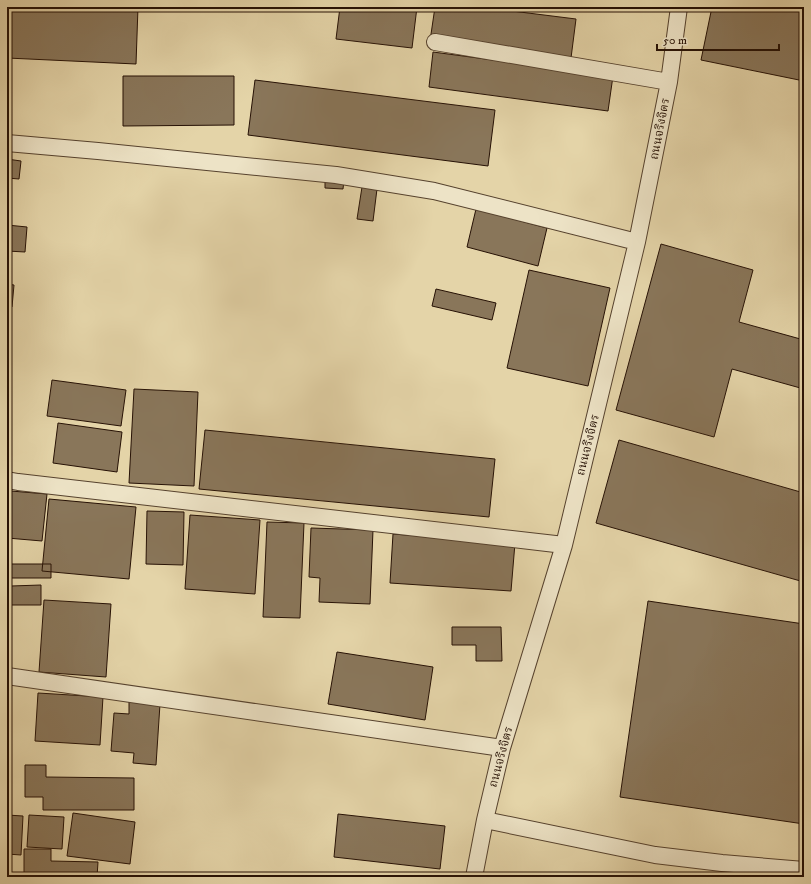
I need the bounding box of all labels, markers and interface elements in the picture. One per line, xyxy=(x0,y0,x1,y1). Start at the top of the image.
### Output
scale bar xyxy=(657,26,779,52)
text: 50 m xyxy=(663,33,687,48)
street label: ถนนจริงจิตร xyxy=(647,97,673,161)
street label: ถนนจริงจิตร xyxy=(573,413,603,477)
street label: ถนนจริงจิตร xyxy=(486,725,516,789)

